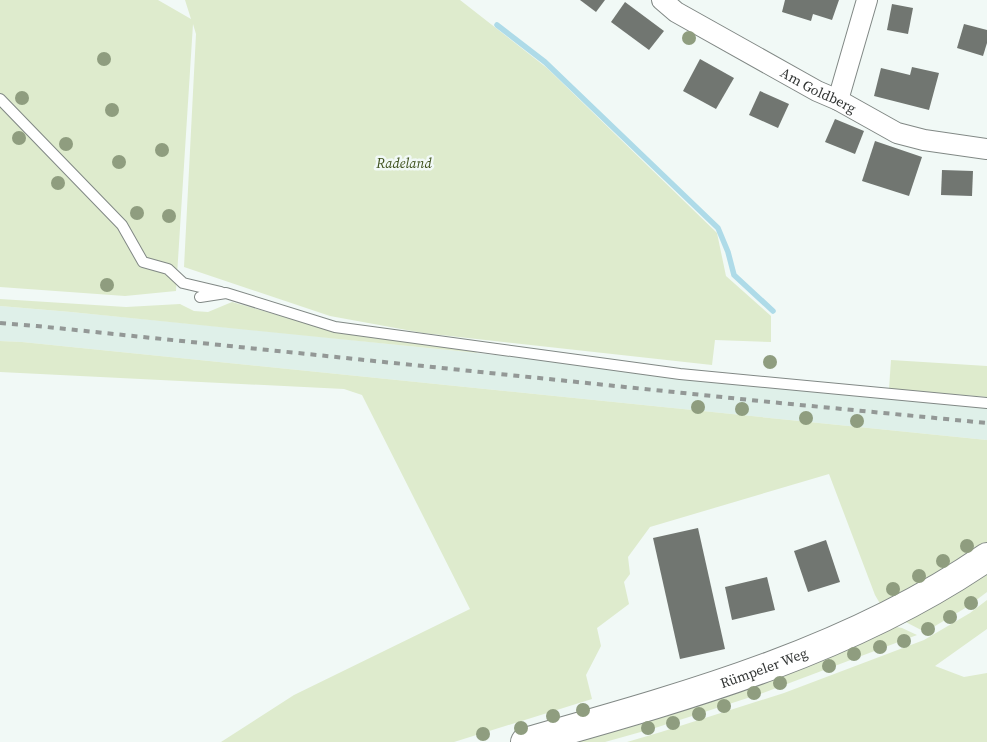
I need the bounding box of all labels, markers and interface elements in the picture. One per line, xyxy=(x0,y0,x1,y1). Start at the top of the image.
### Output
street label: Am Goldberg xyxy=(777,63,860,118)
park label: Radeland xyxy=(375,153,432,173)
street label: Rümpeler Weg xyxy=(717,643,810,693)

